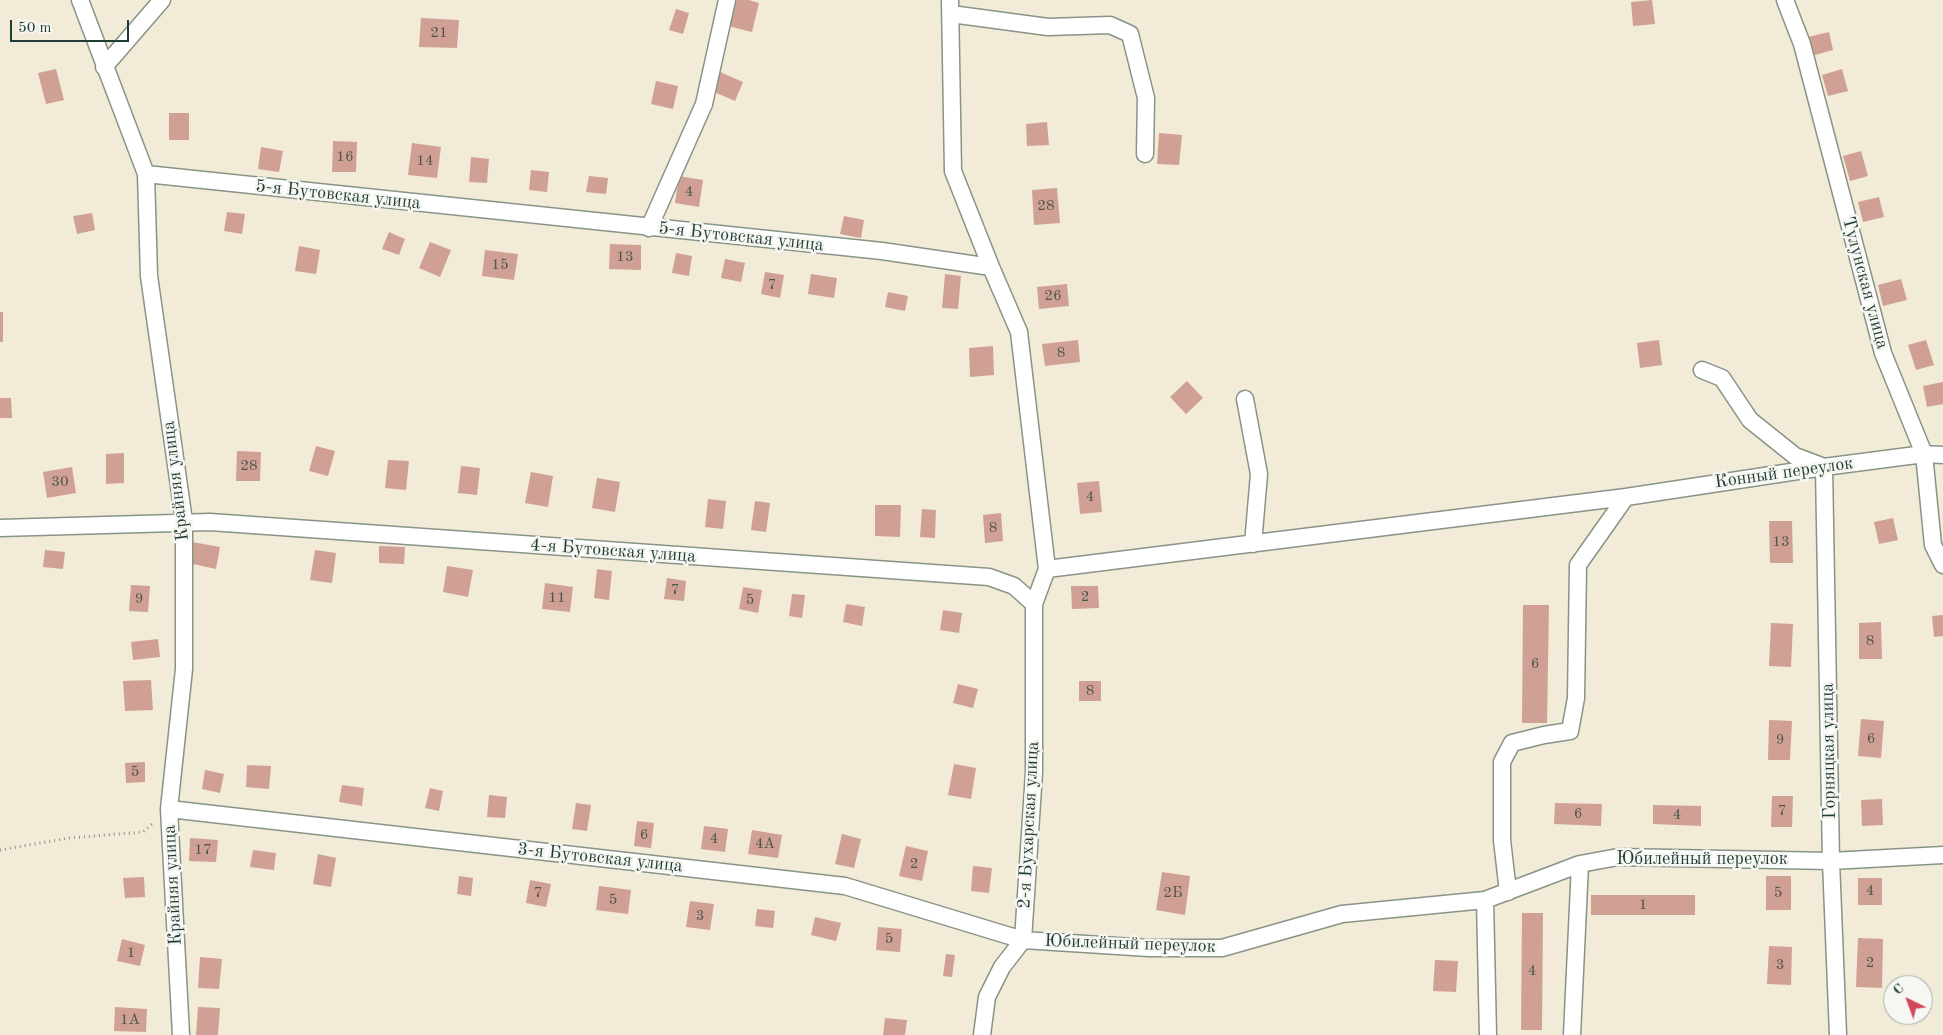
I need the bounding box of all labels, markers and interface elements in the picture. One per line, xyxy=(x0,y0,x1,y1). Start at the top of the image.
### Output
scale bar xyxy=(12,10,131,42)
text: 50 m xyxy=(18,21,52,36)
house number: 21 xyxy=(430,24,448,42)
house number: 16 xyxy=(336,148,354,166)
house number: 14 xyxy=(416,152,434,170)
street label: 5-я Бутовская улица xyxy=(254,176,422,214)
house number: 4 xyxy=(685,183,693,201)
house number: 28 xyxy=(1037,197,1055,215)
street label: Тулунская улица xyxy=(1837,214,1893,352)
street label: 5-я Бутовская улица xyxy=(657,218,825,256)
house number: 13 xyxy=(616,248,634,266)
house number: 15 xyxy=(491,256,509,274)
house number: 7 xyxy=(768,276,776,294)
house number: 26 xyxy=(1044,287,1062,305)
house number: 8 xyxy=(1057,344,1065,362)
street label: Крайняя улица xyxy=(158,420,194,542)
street label: Конный переулок xyxy=(1713,453,1855,493)
house number: 28 xyxy=(240,457,258,475)
house number: 30 xyxy=(51,473,69,491)
house number: 4 xyxy=(1086,488,1094,506)
house number: 8 xyxy=(989,519,997,537)
house number: 13 xyxy=(1772,533,1790,551)
street label: 4-я Бутовская улица xyxy=(529,534,697,568)
house number: 7 xyxy=(671,581,679,599)
house number: 2 xyxy=(1081,588,1089,606)
house number: 11 xyxy=(548,589,566,607)
house number: 9 xyxy=(135,590,143,608)
house number: 5 xyxy=(746,591,754,609)
house number: 8 xyxy=(1866,632,1874,650)
house number: 6 xyxy=(1531,655,1539,673)
house number: 8 xyxy=(1086,682,1094,700)
street label: Горняцкая улица xyxy=(1817,683,1841,819)
house number: 6 xyxy=(1867,730,1875,748)
house number: 9 xyxy=(1776,731,1784,749)
street label: 2-я Бухарская улица xyxy=(1014,741,1044,909)
house number: 5 xyxy=(131,763,139,781)
house number: 7 xyxy=(1778,802,1786,820)
house number: 6 xyxy=(1574,805,1582,823)
house number: 4 xyxy=(1673,806,1681,824)
street label: Крайняя улица xyxy=(159,824,187,946)
house number: 6 xyxy=(640,826,648,844)
house number: 4 xyxy=(710,830,718,848)
house number: 4А xyxy=(755,835,775,853)
street label: 3-я Бутовская улица xyxy=(516,839,684,877)
house number: 17 xyxy=(194,841,212,859)
street label: Юбилейный переулок xyxy=(1616,848,1788,870)
house number: 2 xyxy=(910,855,918,873)
house number: 4 xyxy=(1866,882,1874,900)
house number: 7 xyxy=(534,884,542,902)
house number: 2Б xyxy=(1163,884,1183,902)
house number: 5 xyxy=(1774,884,1782,902)
house number: 5 xyxy=(609,891,617,909)
house number: 1 xyxy=(1639,896,1647,914)
house number: 3 xyxy=(696,907,704,925)
house number: 5 xyxy=(885,930,893,948)
street label: Юбилейный переулок xyxy=(1044,930,1216,958)
house number: 1 xyxy=(127,944,135,962)
house number: 2 xyxy=(1866,954,1874,972)
house number: 3 xyxy=(1776,956,1784,974)
house number: 4 xyxy=(1528,962,1536,980)
north arrow xyxy=(1883,975,1933,1025)
text: С xyxy=(1891,981,1907,998)
house number: 1А xyxy=(120,1011,140,1029)

